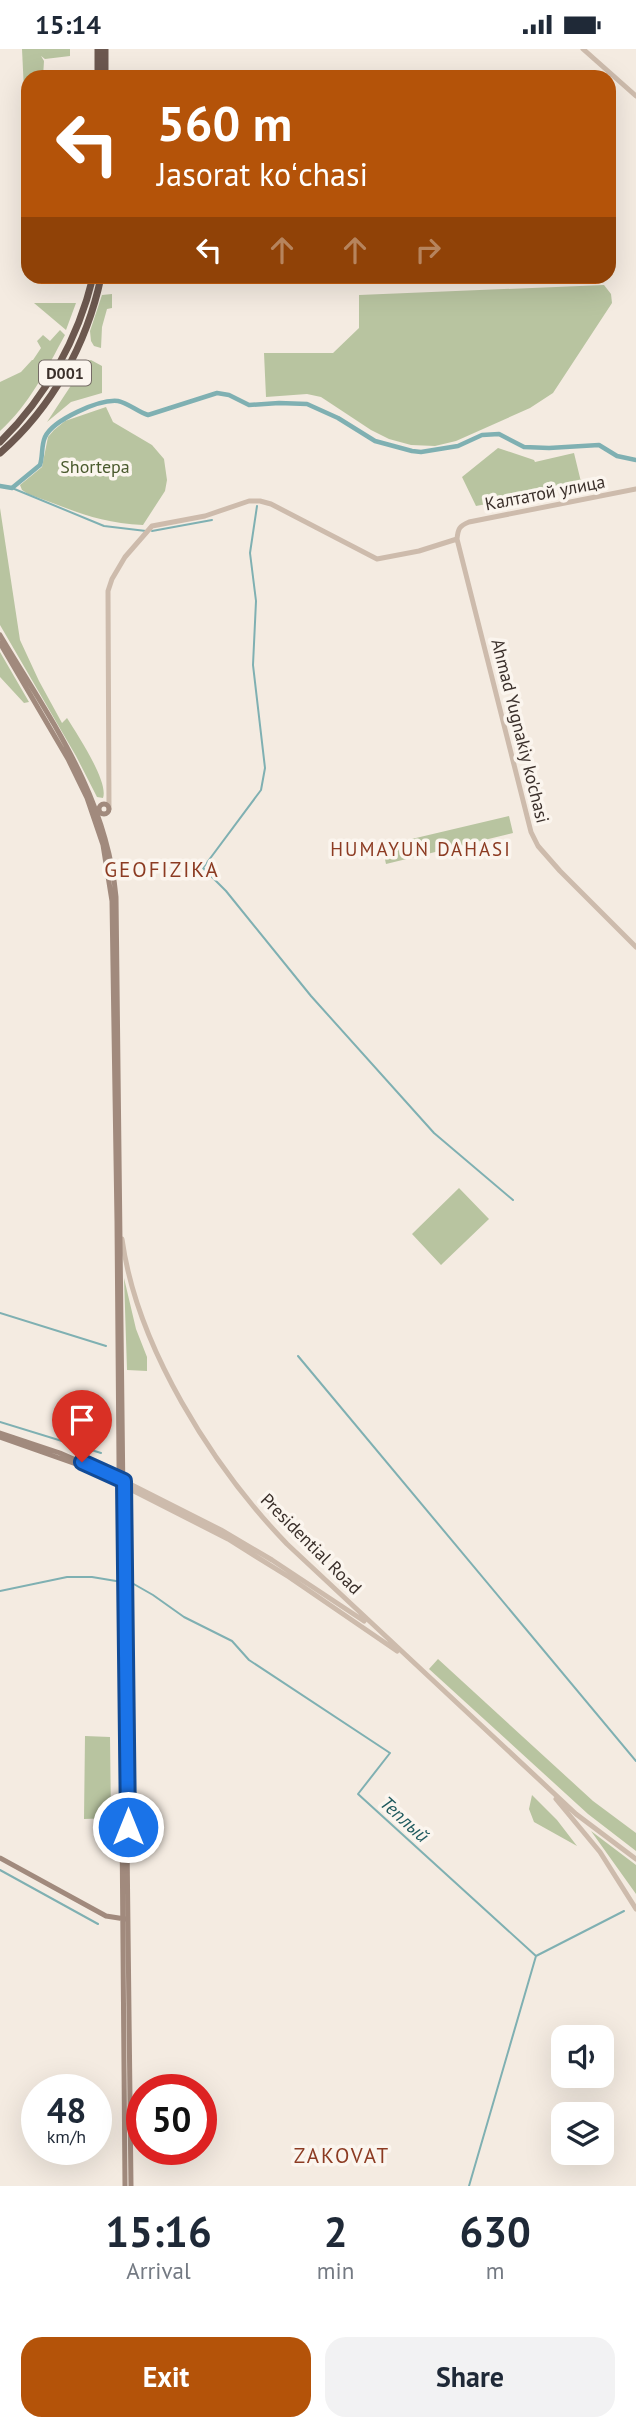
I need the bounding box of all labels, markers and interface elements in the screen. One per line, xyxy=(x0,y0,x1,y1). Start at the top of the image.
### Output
text: 15:14 xyxy=(35,8,101,41)
text: 560 m xyxy=(157,91,292,155)
icon: left xyxy=(42,98,133,189)
text: Jasorat koʻchasi xyxy=(157,153,368,195)
icon: left xyxy=(190,231,228,269)
icon: ahead xyxy=(263,231,301,269)
icon: ahead xyxy=(336,231,374,269)
icon: right xyxy=(409,231,447,269)
road number: D001 xyxy=(39,361,91,385)
park label: Shortepa xyxy=(60,455,130,478)
street label: Калтатой улица xyxy=(483,470,607,515)
street label: Ahmad Yugnakiy ko'chasi xyxy=(486,636,555,825)
district label: HUMAYUN DAHASI xyxy=(330,837,512,861)
district label: GEOFIZIKA xyxy=(104,856,220,883)
pin xyxy=(52,1390,112,1462)
icon: arrive xyxy=(63,1401,101,1439)
street label: Presidential Road xyxy=(256,1488,367,1599)
position arrow xyxy=(91,1790,165,1864)
water label: Теплый xyxy=(375,1791,435,1847)
map controls xyxy=(551,2025,614,2165)
button: sound xyxy=(551,2025,614,2088)
speed limit sign: 50 xyxy=(126,2074,217,2165)
text: 48 xyxy=(47,2087,86,2133)
button: layers xyxy=(551,2102,614,2165)
text: km/h xyxy=(47,2125,86,2148)
district label: ZAKOVAT xyxy=(294,2142,390,2169)
text: 15:16 xyxy=(105,2204,212,2259)
text: 2 xyxy=(324,2204,347,2259)
text: 630 xyxy=(459,2204,531,2259)
text: Arrival xyxy=(126,2256,191,2285)
text: min xyxy=(317,2256,354,2285)
text: m xyxy=(486,2256,504,2285)
button: Exit xyxy=(21,2337,311,2417)
button: Share xyxy=(325,2337,615,2417)

